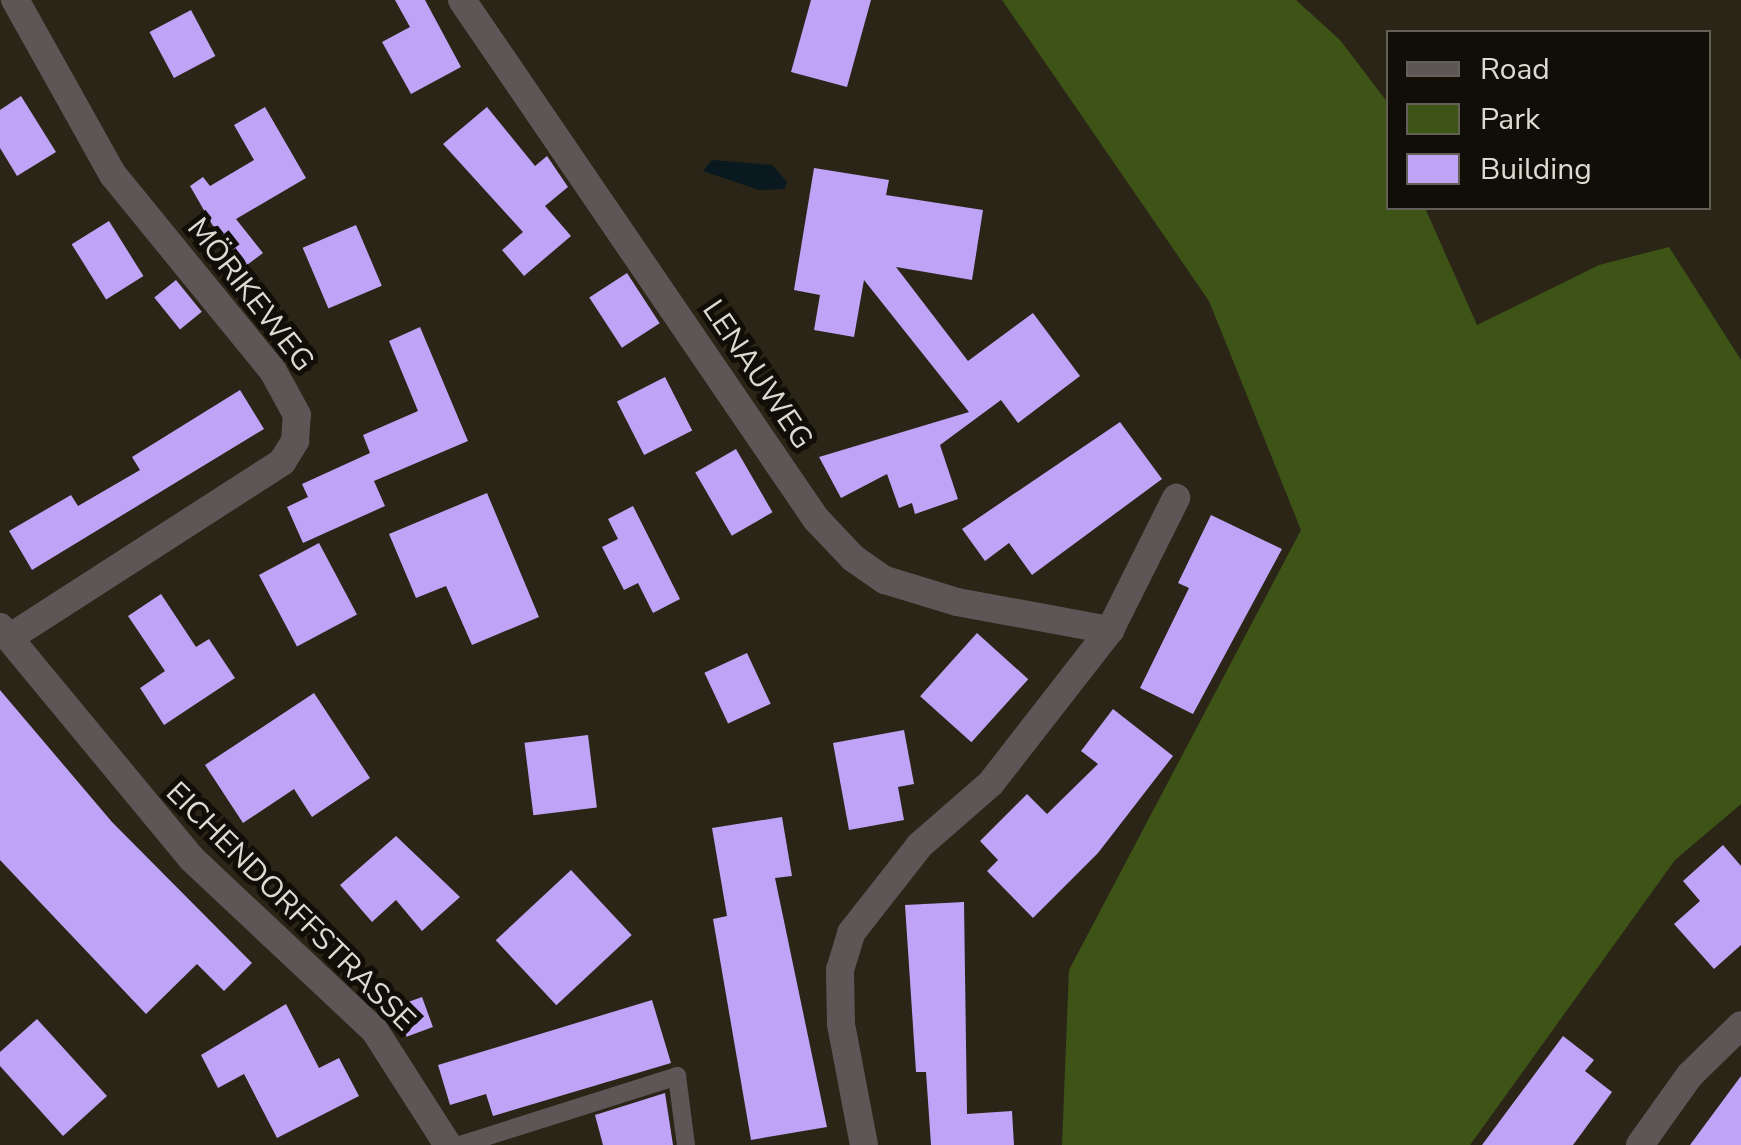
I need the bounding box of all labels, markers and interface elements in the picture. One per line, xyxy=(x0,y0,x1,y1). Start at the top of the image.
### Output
legend xyxy=(1386,30,1711,210)
text: Road xyxy=(1480,49,1550,90)
text: Park xyxy=(1480,99,1540,140)
text: Building xyxy=(1480,149,1592,190)
street label: MÖRIKEWEG xyxy=(179,211,321,379)
street label: LENAUWEG xyxy=(694,294,820,456)
street label: EICHENDORFFSTRASSE xyxy=(158,775,422,1039)

